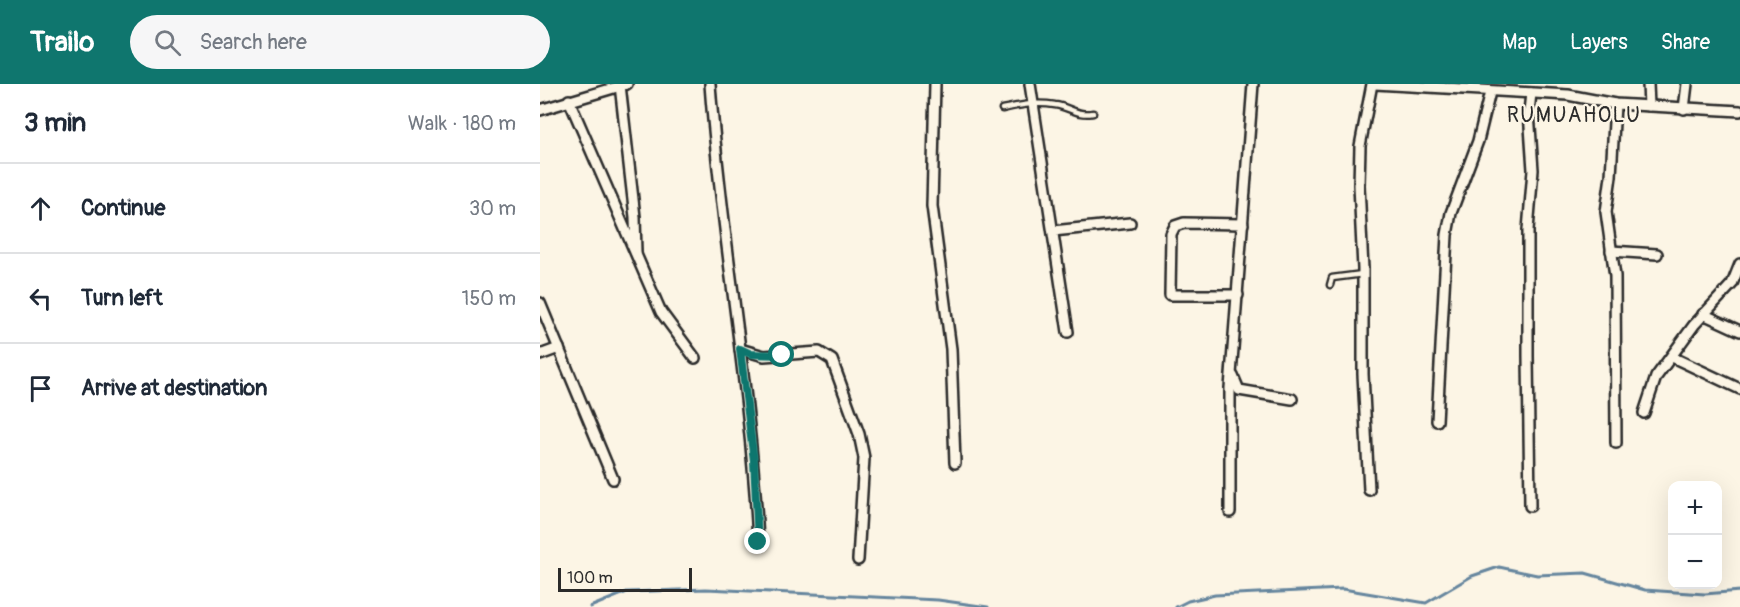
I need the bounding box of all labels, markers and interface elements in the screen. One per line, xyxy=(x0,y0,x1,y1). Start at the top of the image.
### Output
search box xyxy=(130,15,550,69)
text: Trailo xyxy=(30,25,94,60)
icon: search xyxy=(151,26,184,59)
text: Search here xyxy=(199,28,307,56)
text: Map xyxy=(1502,29,1537,56)
text: Layers xyxy=(1570,29,1628,56)
text: Share xyxy=(1661,29,1710,56)
district label: RUMUAHOLU xyxy=(1507,102,1641,129)
text: 3 min xyxy=(24,107,86,139)
text: Walk · 180 m xyxy=(408,111,516,136)
icon: ahead xyxy=(24,192,57,225)
text: Continue xyxy=(81,194,165,222)
text: 30 m xyxy=(469,196,516,221)
icon: left xyxy=(24,282,57,315)
text: Turn left xyxy=(81,284,163,312)
text: 150 m xyxy=(462,286,516,311)
route start xyxy=(768,341,794,367)
icon: arrive xyxy=(24,372,57,405)
text: Arrive at destination xyxy=(81,374,267,402)
map controls xyxy=(1668,481,1722,589)
button: + xyxy=(1668,481,1722,535)
route end xyxy=(744,528,770,554)
button: − xyxy=(1668,535,1722,589)
scale bar xyxy=(558,565,692,592)
text: 100 m xyxy=(567,568,613,588)

